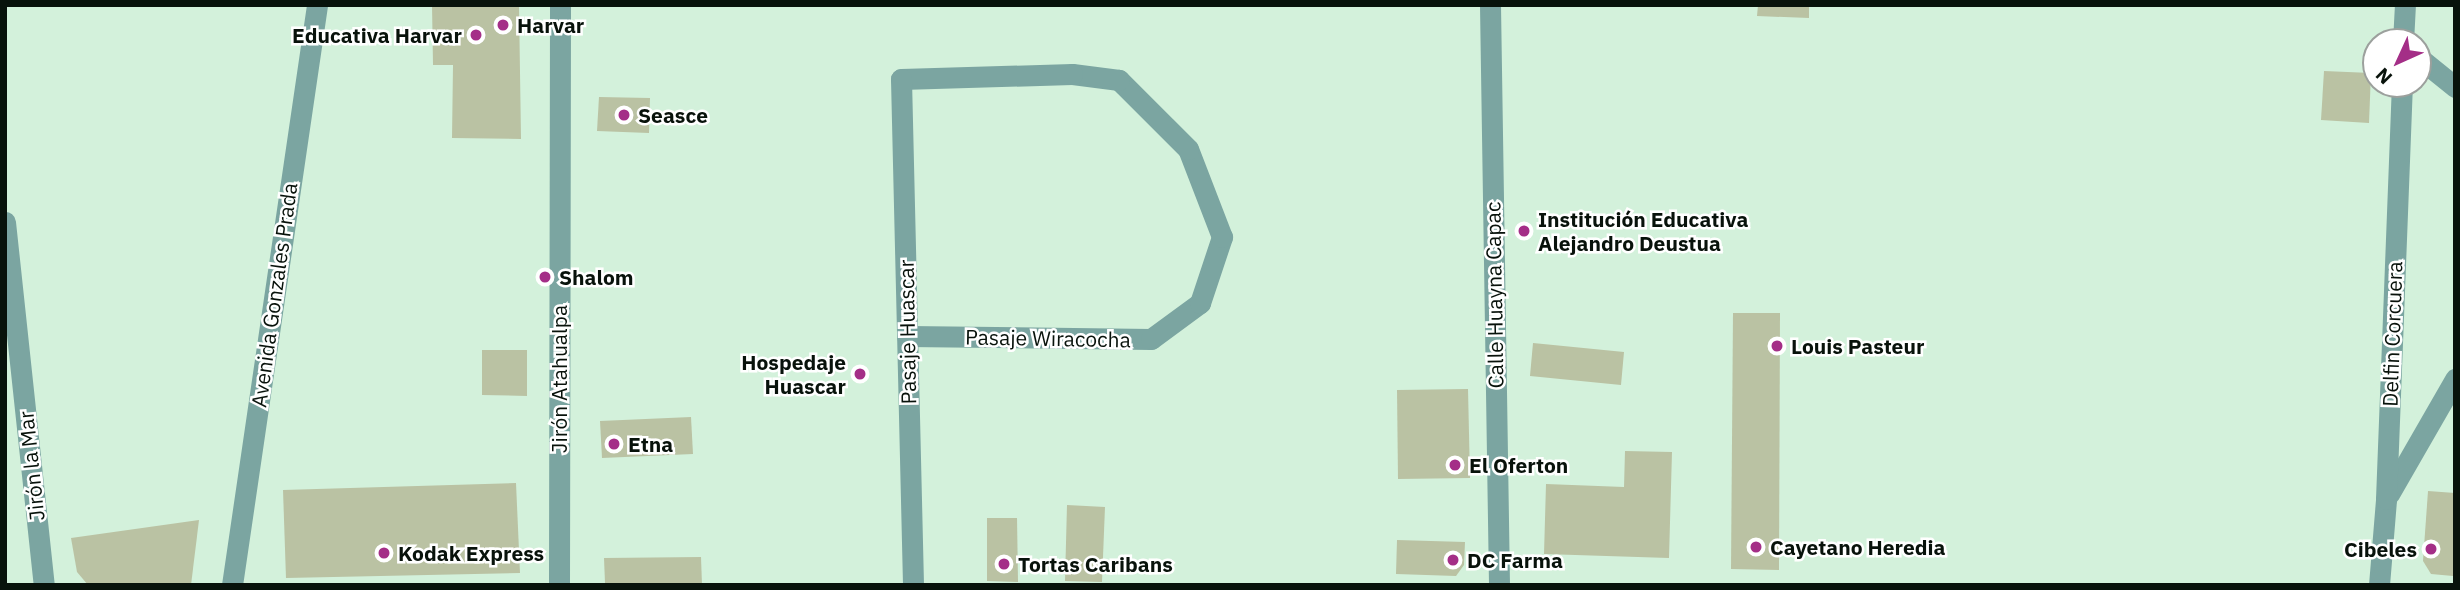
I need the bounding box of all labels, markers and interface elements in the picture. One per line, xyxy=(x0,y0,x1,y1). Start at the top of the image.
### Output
place label: Harvar xyxy=(517,12,584,38)
marker: Harvar xyxy=(495,17,511,33)
place label: Educativa Harvar xyxy=(292,22,462,48)
marker: Educativa Harvar xyxy=(468,27,484,43)
north arrow xyxy=(2362,28,2432,98)
text: N xyxy=(2370,63,2397,90)
place label: Seasce xyxy=(638,102,708,128)
marker: Seasce xyxy=(616,107,632,123)
street label: Avenida Gonzales Prada xyxy=(246,181,302,409)
street label: Calle Huayna Capac xyxy=(1480,201,1508,389)
place label: Institución Educativa Alejandro Deustua xyxy=(1538,206,1748,256)
marker: Institución Educativa Alejandro Deustua xyxy=(1516,223,1532,239)
street label: Pasaje Huascar xyxy=(893,259,921,405)
street label: Delfin Corcuera xyxy=(2377,261,2407,407)
place label: Shalom xyxy=(559,264,634,290)
marker: Shalom xyxy=(537,269,553,285)
street label: Jirón Atahualpa xyxy=(546,305,572,453)
street label: Pasaje Wiracocha xyxy=(965,324,1131,352)
place label: Louis Pasteur xyxy=(1791,333,1924,359)
marker: Louis Pasteur xyxy=(1769,338,1785,354)
place label: Hospedaje Huascar xyxy=(741,349,846,399)
marker: Hospedaje Huascar xyxy=(852,366,868,382)
street label: Jirón la Mar xyxy=(13,410,49,522)
place label: Etna xyxy=(628,431,673,457)
marker: Etna xyxy=(606,436,622,452)
place label: El Oferton xyxy=(1469,452,1568,478)
marker: El Oferton xyxy=(1447,457,1463,473)
place label: Cayetano Heredia xyxy=(1770,534,1945,560)
place label: Cibeles xyxy=(2344,536,2417,562)
marker: Cayetano Heredia xyxy=(1748,539,1764,555)
place label: Kodak Express xyxy=(398,540,544,566)
marker: Cibeles xyxy=(2423,541,2439,557)
marker: Kodak Express xyxy=(376,545,392,561)
place label: DC Farma xyxy=(1467,547,1563,573)
place label: Tortas Caribans xyxy=(1018,551,1173,577)
marker: DC Farma xyxy=(1445,552,1461,568)
marker: Tortas Caribans xyxy=(996,556,1012,572)

